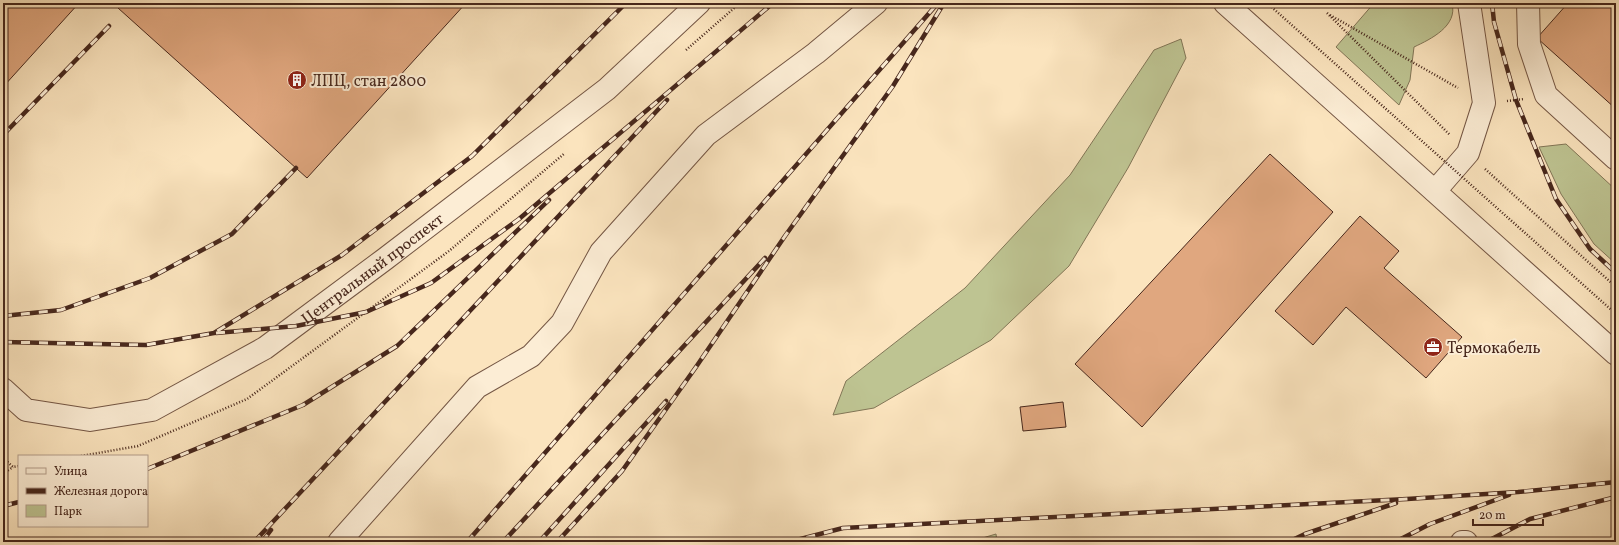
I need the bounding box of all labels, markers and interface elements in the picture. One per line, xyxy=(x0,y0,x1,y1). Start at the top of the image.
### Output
building icon: ЛПЦ, стан 2800 xyxy=(286,69,308,91)
place label: ЛПЦ, стан 2800 xyxy=(311,71,426,93)
street label: Центральный проспект xyxy=(297,209,449,331)
office icon: Термокабель xyxy=(1422,336,1444,358)
place label: Термокабель xyxy=(1447,338,1541,360)
legend xyxy=(18,455,148,527)
text: Улица xyxy=(54,464,87,480)
text: Железная дорога xyxy=(54,484,148,500)
scale bar xyxy=(1473,501,1543,527)
text: Парк xyxy=(54,504,82,520)
text: 20 m xyxy=(1479,508,1506,524)

